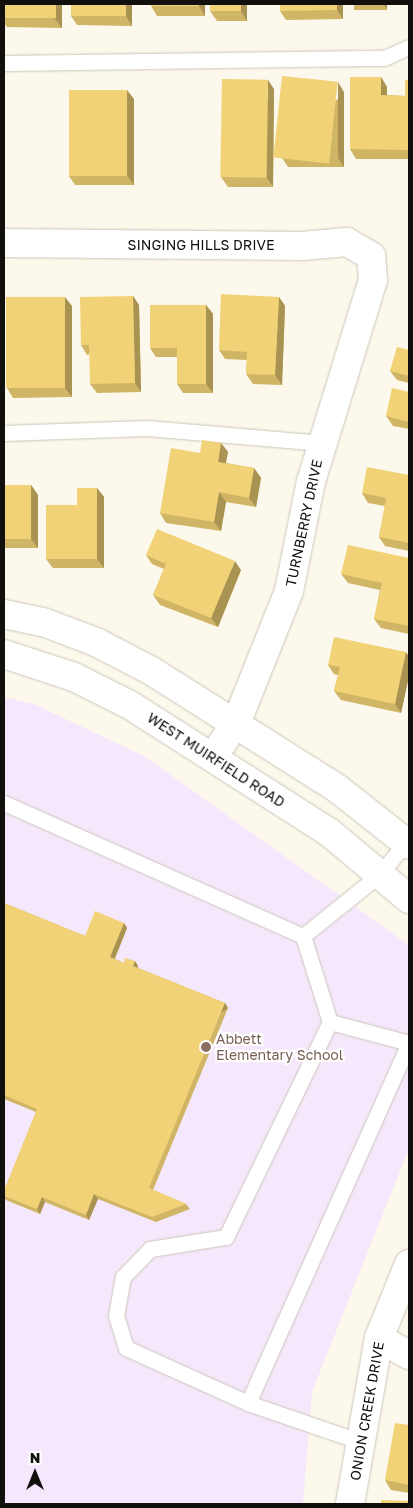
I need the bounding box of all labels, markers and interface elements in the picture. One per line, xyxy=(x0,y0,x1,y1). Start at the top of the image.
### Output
street label: SINGING HILLS DRIVE xyxy=(127,237,275,253)
street label: TURNBERRY DRIVE xyxy=(282,458,326,588)
street label: WEST MUIRFIELD ROAD xyxy=(144,709,288,811)
place label: Abbett Elementary School xyxy=(216,1031,343,1064)
marker: Abbett Elementary School xyxy=(200,1041,212,1053)
street label: ONION CREEK DRIVE xyxy=(347,1340,387,1482)
north arrow xyxy=(10,1448,60,1498)
text: N xyxy=(30,1449,40,1466)

